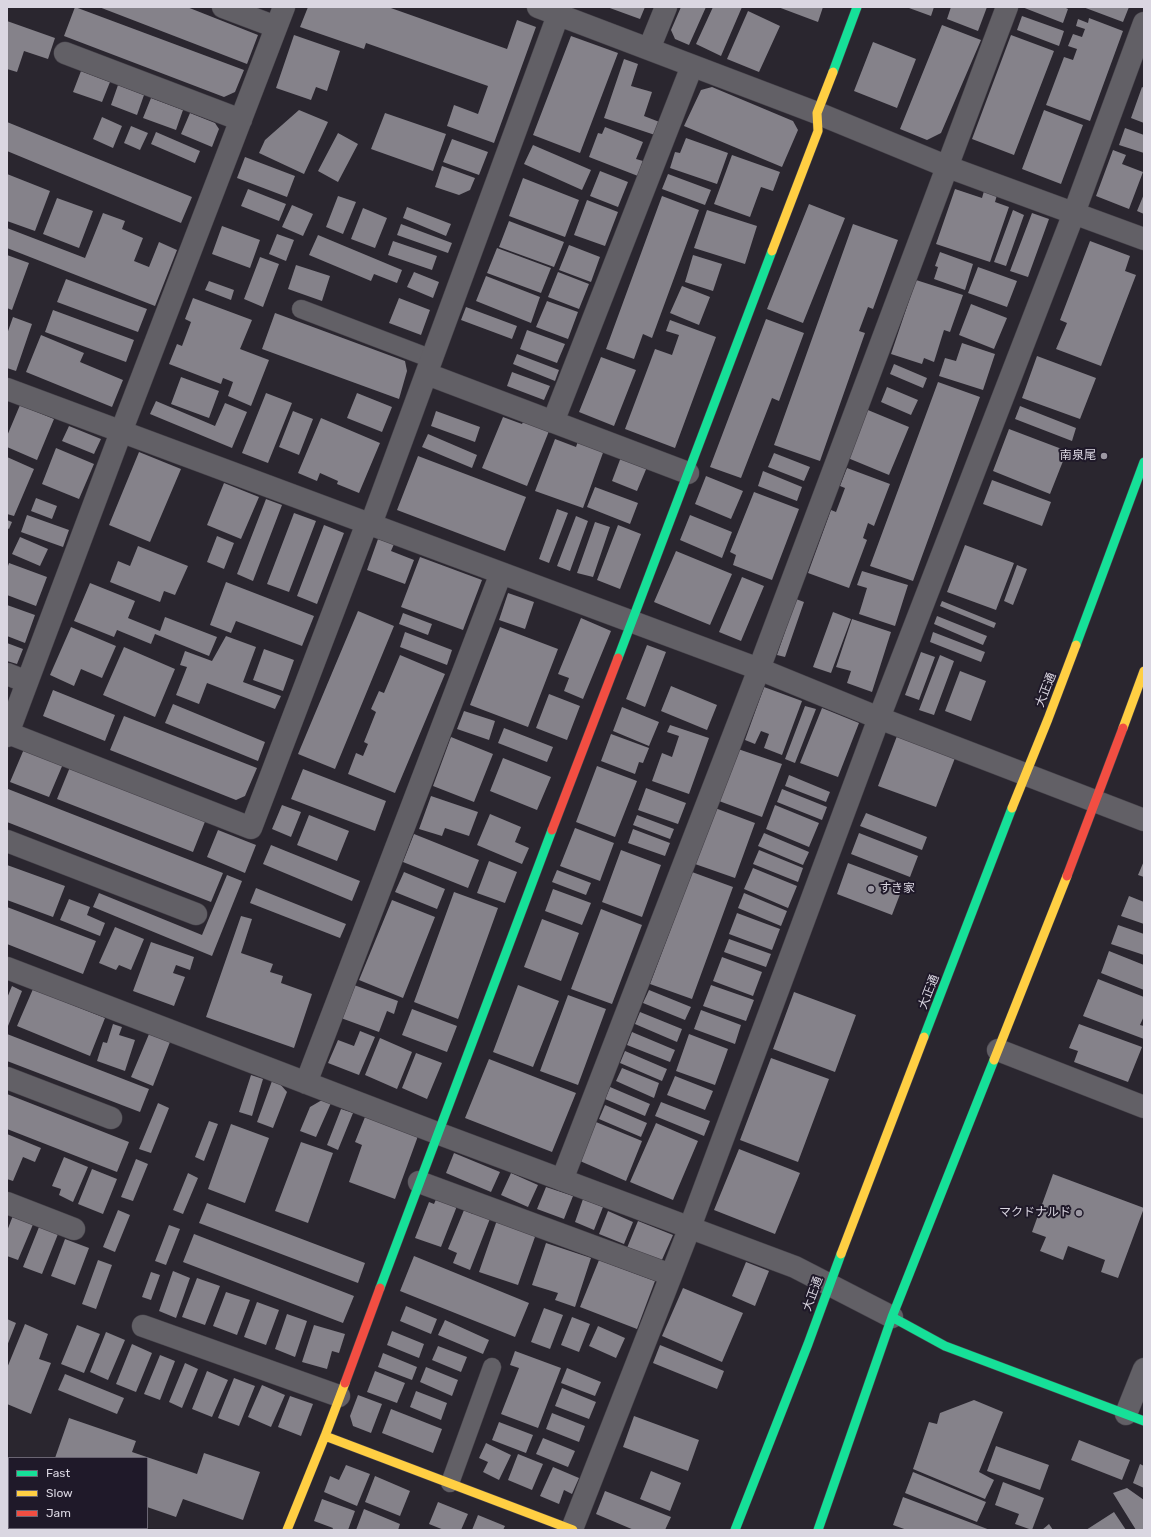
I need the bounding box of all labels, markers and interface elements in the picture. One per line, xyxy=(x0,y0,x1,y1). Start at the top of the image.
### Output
place label: 南泉尾 xyxy=(1060,449,1096,463)
marker: 南泉尾 xyxy=(1099,451,1109,461)
street label: 大正通 xyxy=(1033,671,1059,709)
place label: すき家 xyxy=(879,882,915,896)
marker: すき家 xyxy=(866,884,876,894)
street label: 大正通 xyxy=(916,973,942,1011)
place label: マクドナルド xyxy=(999,1206,1071,1220)
marker: マクドナルド xyxy=(1074,1208,1084,1218)
street label: 大正通 xyxy=(800,1275,826,1313)
legend xyxy=(8,1457,148,1529)
text: Fast xyxy=(46,1466,70,1480)
text: Slow xyxy=(46,1486,73,1500)
text: Jam xyxy=(46,1506,71,1520)

